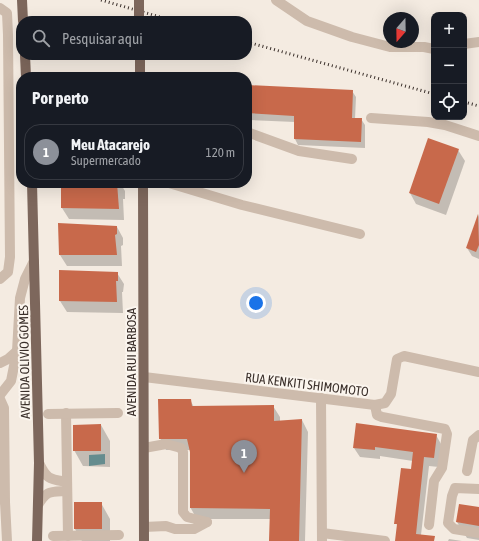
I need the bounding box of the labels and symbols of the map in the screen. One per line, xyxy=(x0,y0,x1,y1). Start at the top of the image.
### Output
north arrow xyxy=(383,12,419,48)
your location xyxy=(246,293,266,313)
street label: AVENIDA OLIVIO GOMES xyxy=(16,305,33,419)
street label: AVENIDA RUI BARBOSA xyxy=(124,307,139,416)
street label: RUA KENKITI SHIMOMOTO xyxy=(244,369,370,400)
pin: 1 xyxy=(231,440,257,473)

